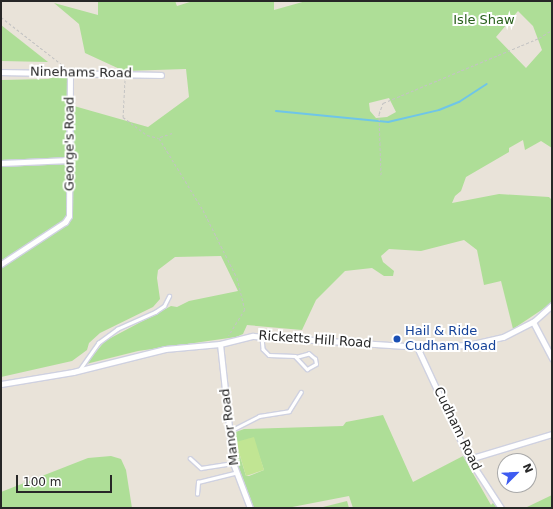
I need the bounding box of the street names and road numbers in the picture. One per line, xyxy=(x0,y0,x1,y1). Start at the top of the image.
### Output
street label: Ninehams Road xyxy=(30,64,132,82)
street label: George's Road xyxy=(62,97,78,191)
street label: Ricketts Hill Road xyxy=(258,328,372,352)
street label: Cudham Road xyxy=(430,385,484,473)
street label: Manor Road xyxy=(218,388,242,466)

